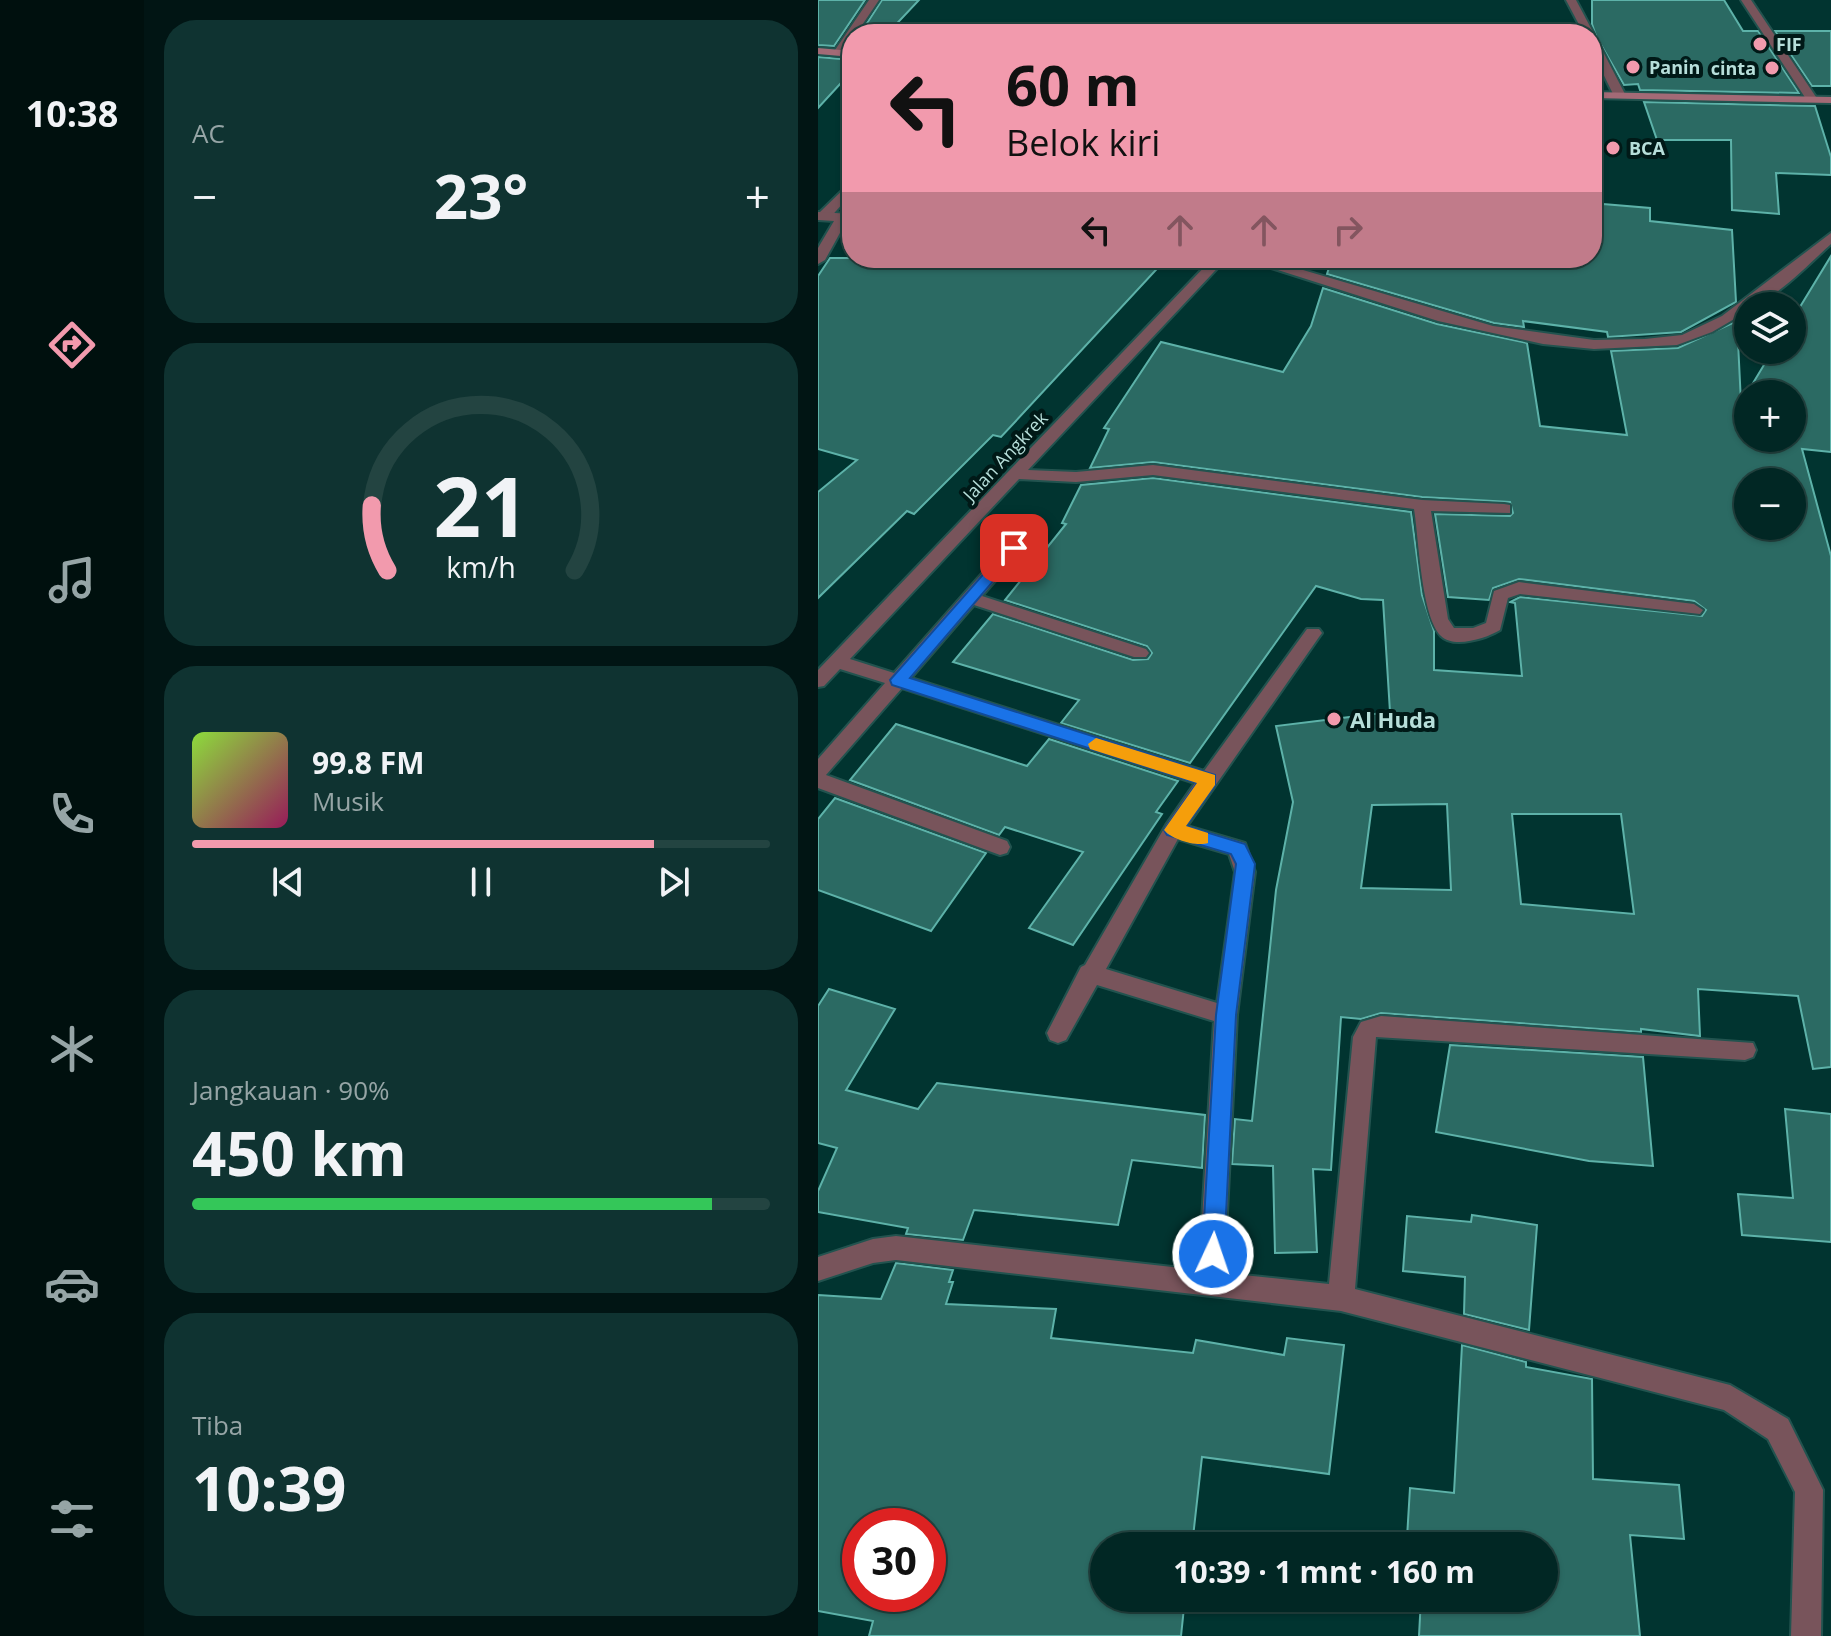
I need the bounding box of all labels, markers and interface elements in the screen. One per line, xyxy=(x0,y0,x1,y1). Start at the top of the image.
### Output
place label: FIF xyxy=(1776,32,1802,56)
marker: FIF xyxy=(1751,35,1769,53)
text: 60 m xyxy=(1006,46,1140,122)
place label: Panin xyxy=(1649,55,1700,79)
icon: left xyxy=(874,56,978,160)
place label: cinta xyxy=(1711,56,1756,80)
marker: Panin xyxy=(1624,58,1642,76)
marker: cinta xyxy=(1763,59,1781,77)
text: 10:38 xyxy=(26,89,118,138)
text: AC xyxy=(192,115,225,151)
text: Belok kiri xyxy=(1006,118,1160,167)
place label: BCA xyxy=(1629,136,1666,160)
marker: BCA xyxy=(1604,139,1622,157)
text: 23° xyxy=(434,155,528,237)
text: − xyxy=(192,166,217,226)
text: + xyxy=(745,166,770,226)
icon: left xyxy=(1074,208,1118,252)
icon: ahead xyxy=(1158,208,1202,252)
icon: ahead xyxy=(1242,208,1286,252)
icon: right xyxy=(1326,208,1370,252)
map controls xyxy=(1734,292,1806,540)
button: layers xyxy=(1734,292,1806,364)
icon: directions xyxy=(44,317,100,373)
button: + xyxy=(1734,380,1806,452)
street label: Jalan Angkrek xyxy=(956,406,1053,507)
text: 21 xyxy=(433,447,529,560)
button: − xyxy=(1734,468,1806,540)
pin xyxy=(980,514,1048,582)
icon: arrive xyxy=(992,526,1036,570)
text: km/h xyxy=(446,547,516,586)
icon: music xyxy=(44,552,100,608)
place label: Al Huda xyxy=(1350,704,1436,734)
marker: Al Huda xyxy=(1325,710,1343,728)
text: 99.8 FM xyxy=(312,742,425,783)
text: Musik xyxy=(312,783,384,819)
icon: phone xyxy=(44,786,100,842)
icon: previous xyxy=(266,860,310,904)
icon: pause xyxy=(459,860,503,904)
icon: next xyxy=(652,860,696,904)
icon: climate xyxy=(44,1021,100,1077)
text: Jangkauan · 90% xyxy=(192,1072,390,1108)
text: 450 km xyxy=(192,1112,407,1194)
position arrow xyxy=(1171,1212,1255,1296)
icon: car xyxy=(44,1256,100,1312)
text: Tiba xyxy=(192,1407,243,1443)
text: 10:39 xyxy=(192,1447,346,1529)
icon: filters xyxy=(44,1491,100,1547)
speed limit sign: 30 xyxy=(842,1508,946,1612)
text: 10:39 · 1 mnt · 160 m xyxy=(1173,1551,1475,1592)

